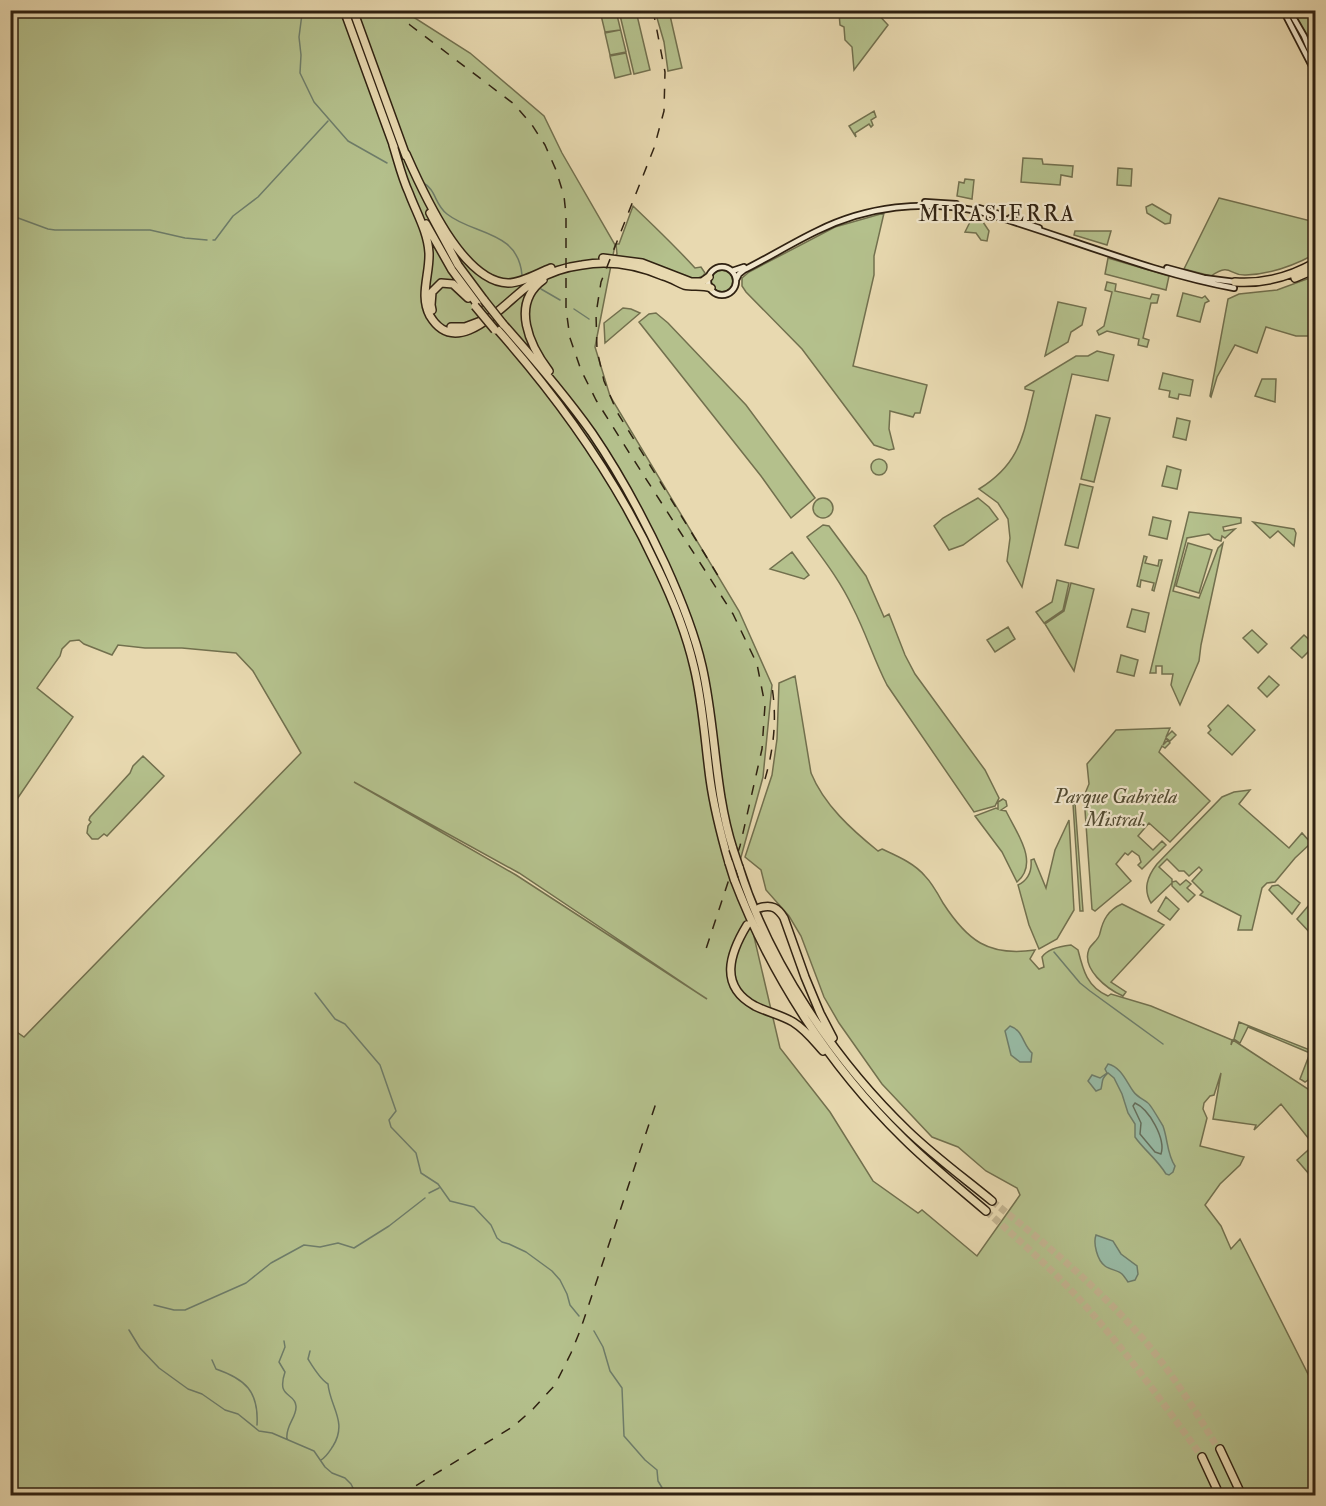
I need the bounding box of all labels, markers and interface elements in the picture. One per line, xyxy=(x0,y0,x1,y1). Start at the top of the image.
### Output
district label: MIRASIERRA xyxy=(918,200,1076,228)
park label: Parque Gabriela Mistral. xyxy=(1053,784,1178,832)

